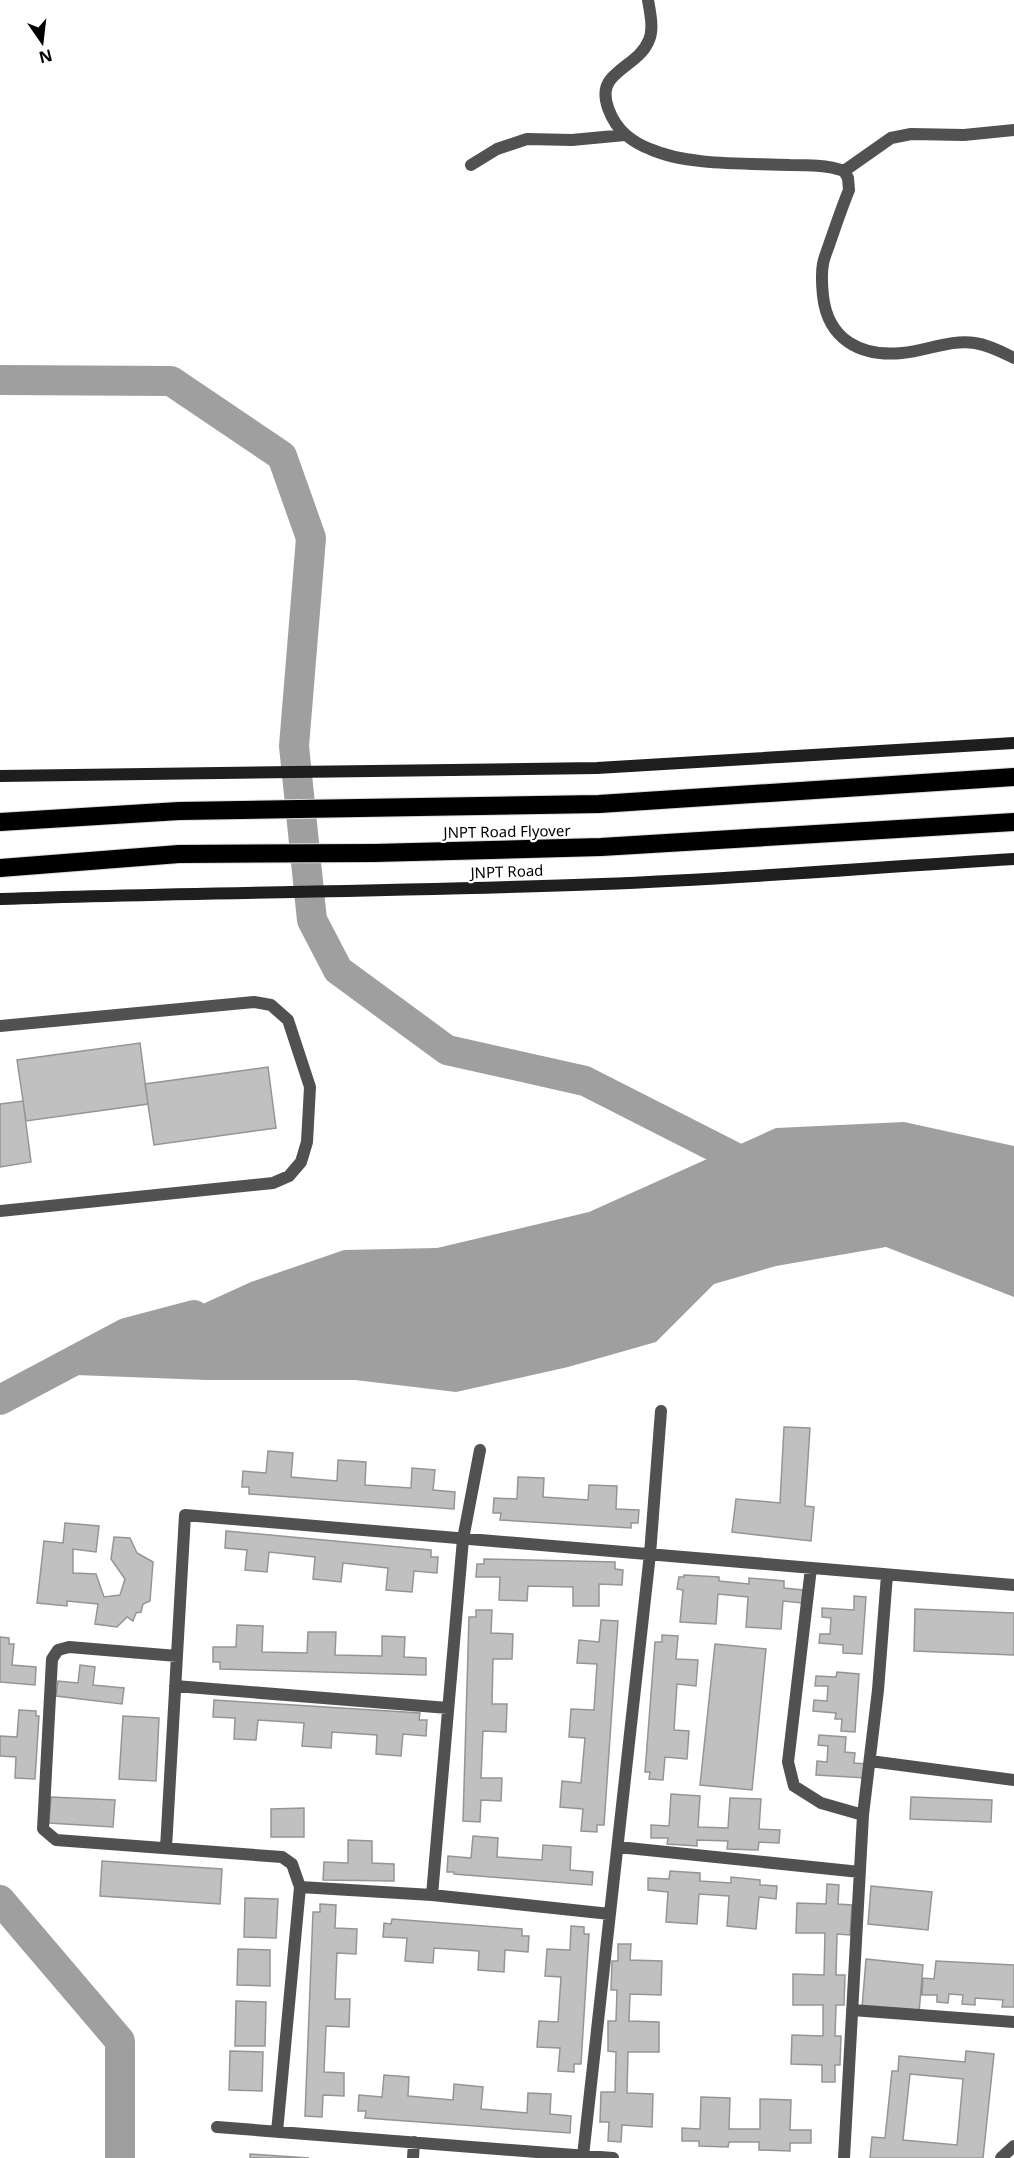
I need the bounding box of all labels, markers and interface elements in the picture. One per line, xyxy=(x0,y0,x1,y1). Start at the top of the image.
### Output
north arrow xyxy=(12,12,72,72)
text: N xyxy=(37,44,55,69)
street label: JNPT Road Flyover xyxy=(441,820,571,842)
street label: JNPT Road xyxy=(468,860,544,882)

